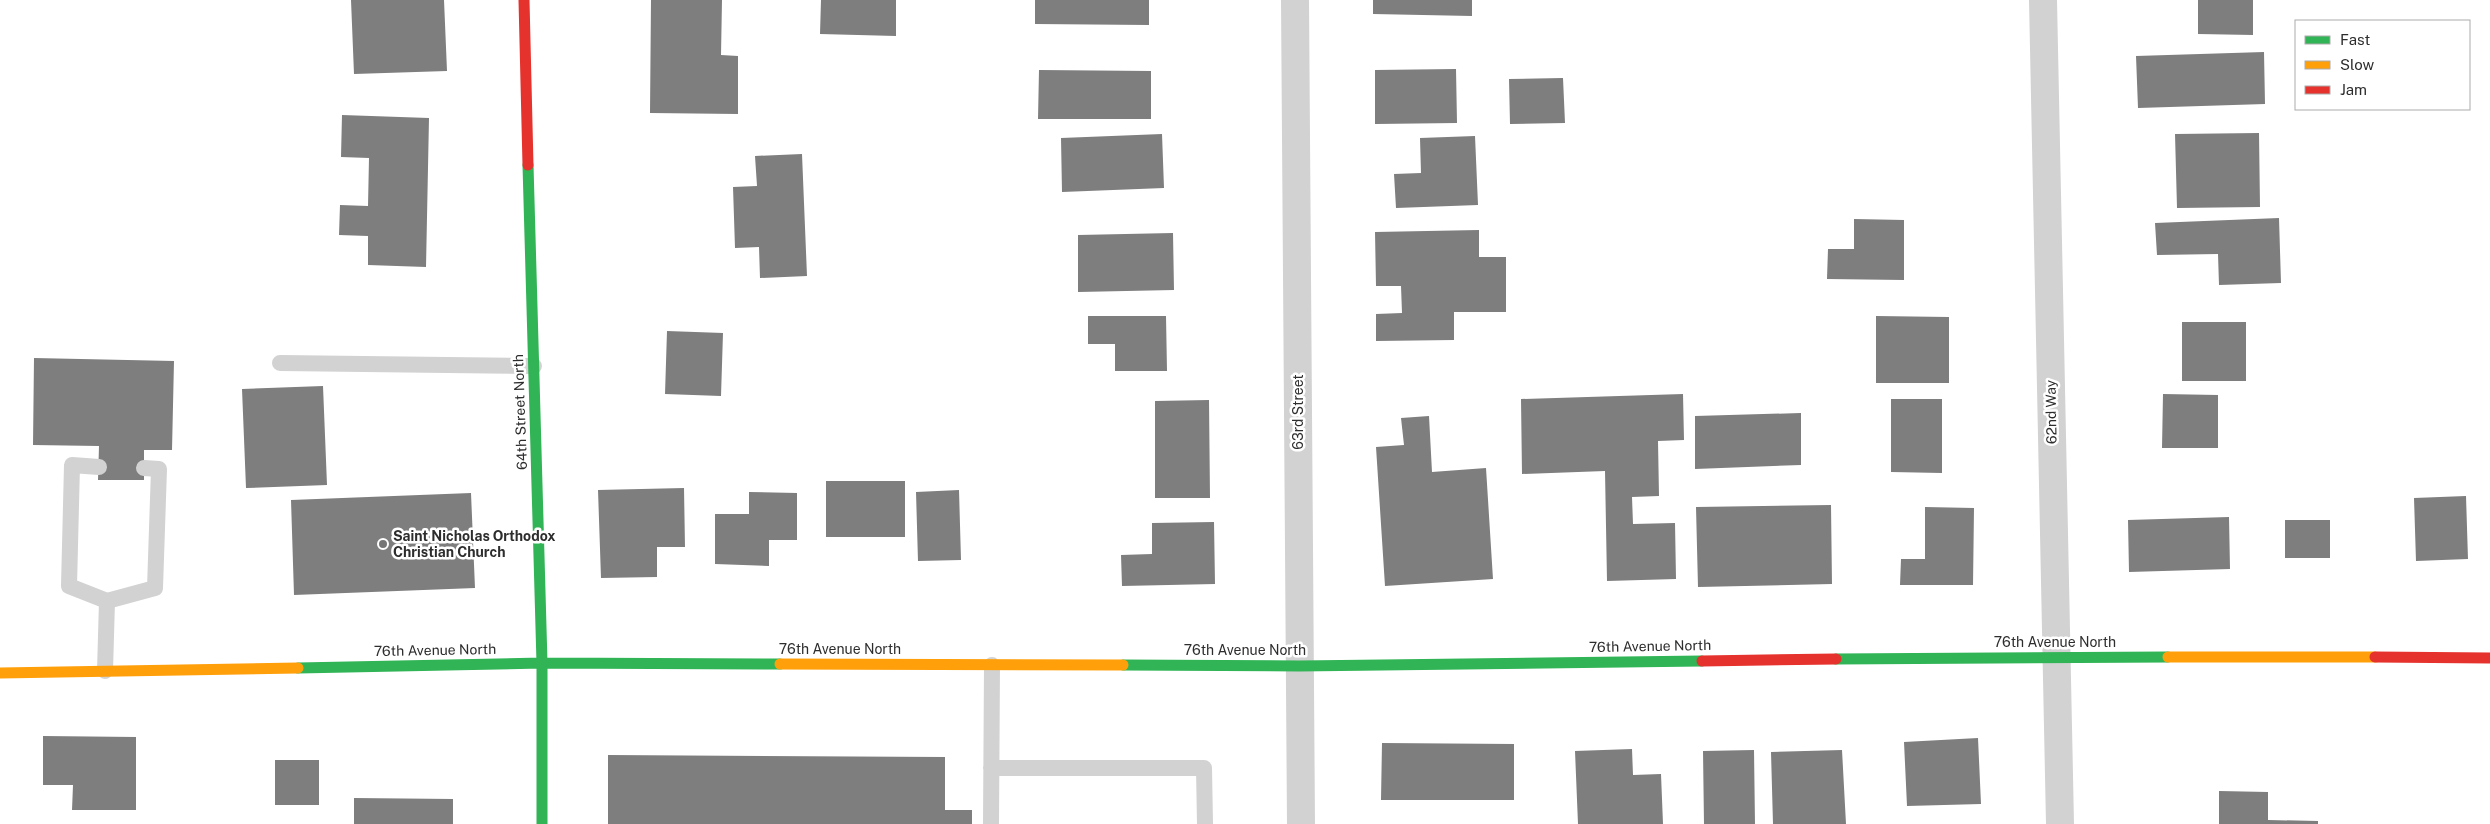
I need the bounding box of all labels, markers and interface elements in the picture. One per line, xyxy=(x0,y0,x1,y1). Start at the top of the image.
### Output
legend xyxy=(2295,20,2470,110)
text: Fast xyxy=(2340,31,2370,48)
text: Slow xyxy=(2340,56,2375,73)
text: Jam xyxy=(2340,81,2367,98)
street label: 64th Street North xyxy=(510,354,530,470)
street label: 63rd Street xyxy=(1290,374,1306,450)
street label: 62nd Way xyxy=(2042,379,2060,444)
place label: Saint Nicholas Orthodox Christian Church xyxy=(393,528,555,560)
marker: Saint Nicholas Orthodox Christian Church xyxy=(377,538,389,550)
street label: 76th Avenue North xyxy=(1994,634,2116,650)
street label: 76th Avenue North xyxy=(1589,637,1711,655)
street label: 76th Avenue North xyxy=(374,641,496,659)
street label: 76th Avenue North xyxy=(779,641,901,657)
street label: 76th Avenue North xyxy=(1184,642,1306,658)

